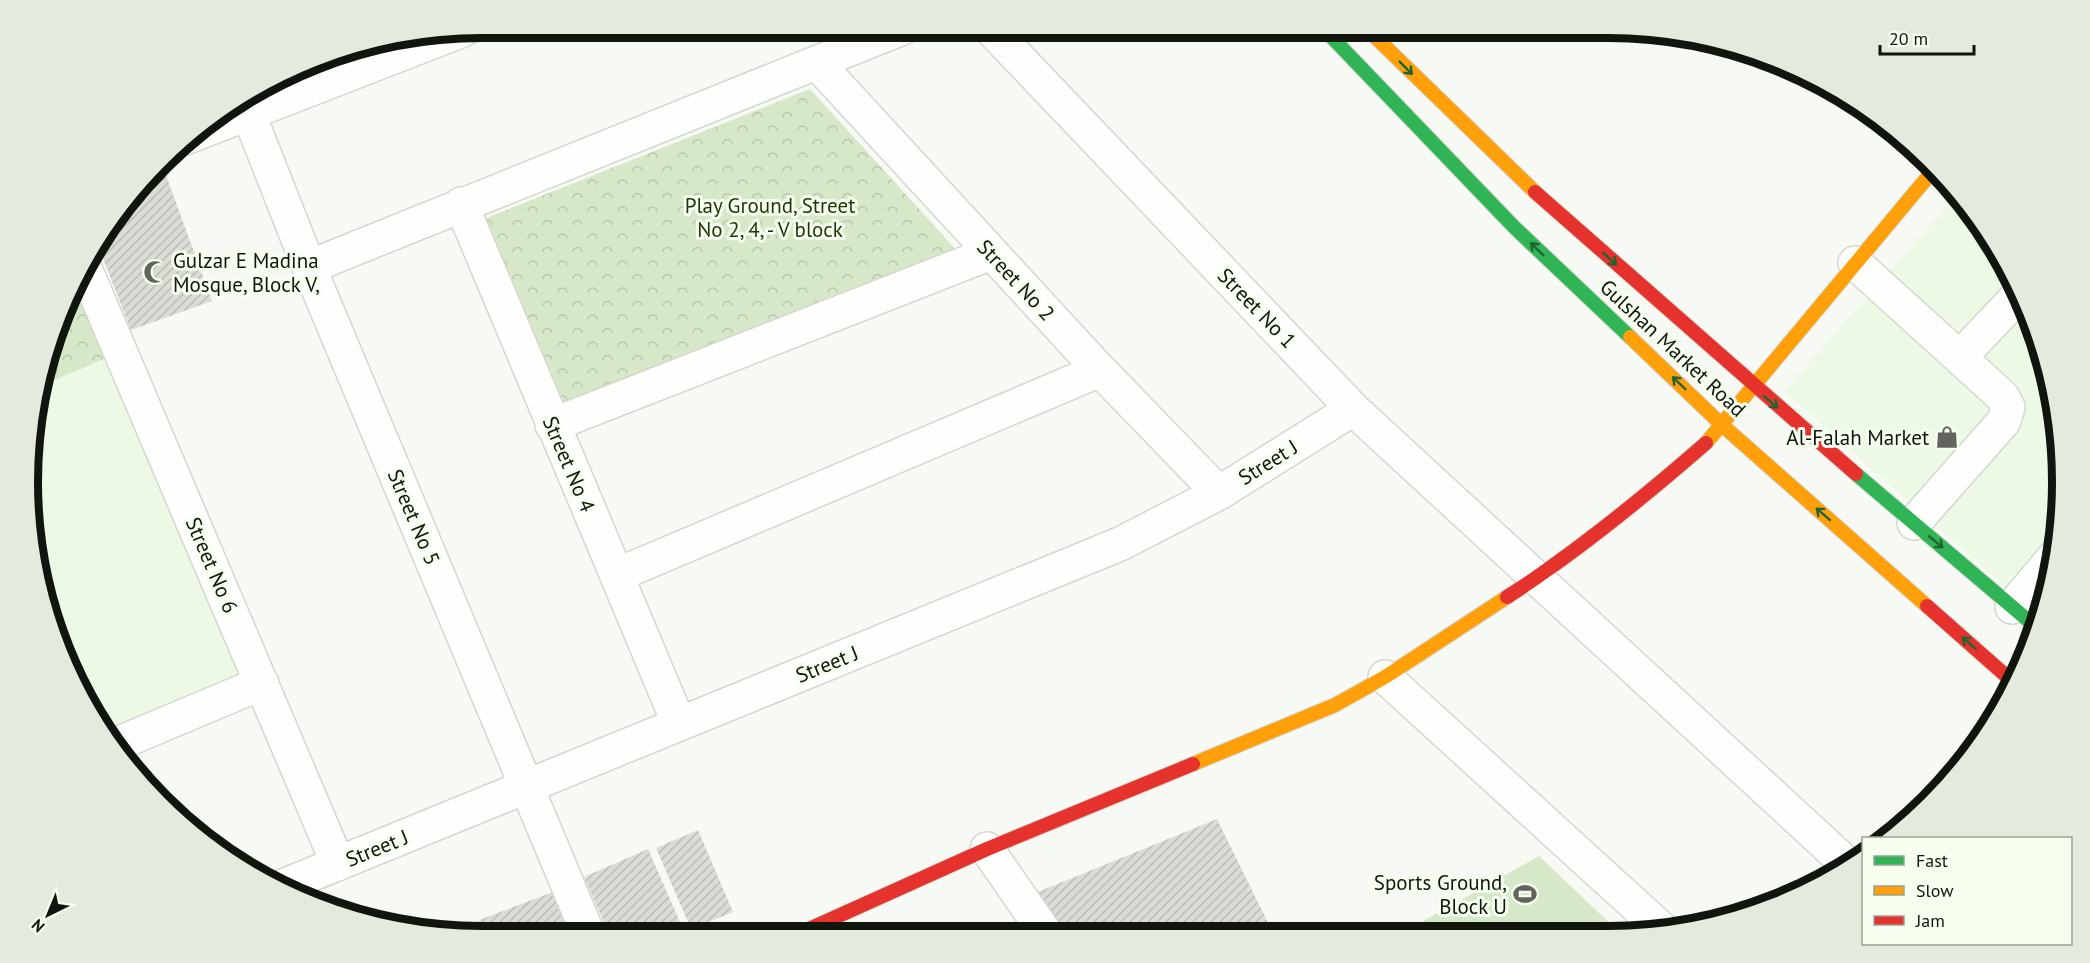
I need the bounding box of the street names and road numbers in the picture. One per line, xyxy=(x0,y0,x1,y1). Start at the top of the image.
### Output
street label: Street No 2 xyxy=(971,234,1061,326)
street label: Street No 1 xyxy=(1212,262,1302,354)
street label: Gulshan Market Road xyxy=(1594,273,1752,423)
street label: Street No 4 xyxy=(537,412,601,516)
street label: Street J xyxy=(1233,433,1303,491)
street label: Street No 5 xyxy=(382,465,446,569)
street label: Street No 6 xyxy=(180,513,244,617)
street label: Street J xyxy=(792,639,862,689)
street label: Street J xyxy=(342,823,412,873)

